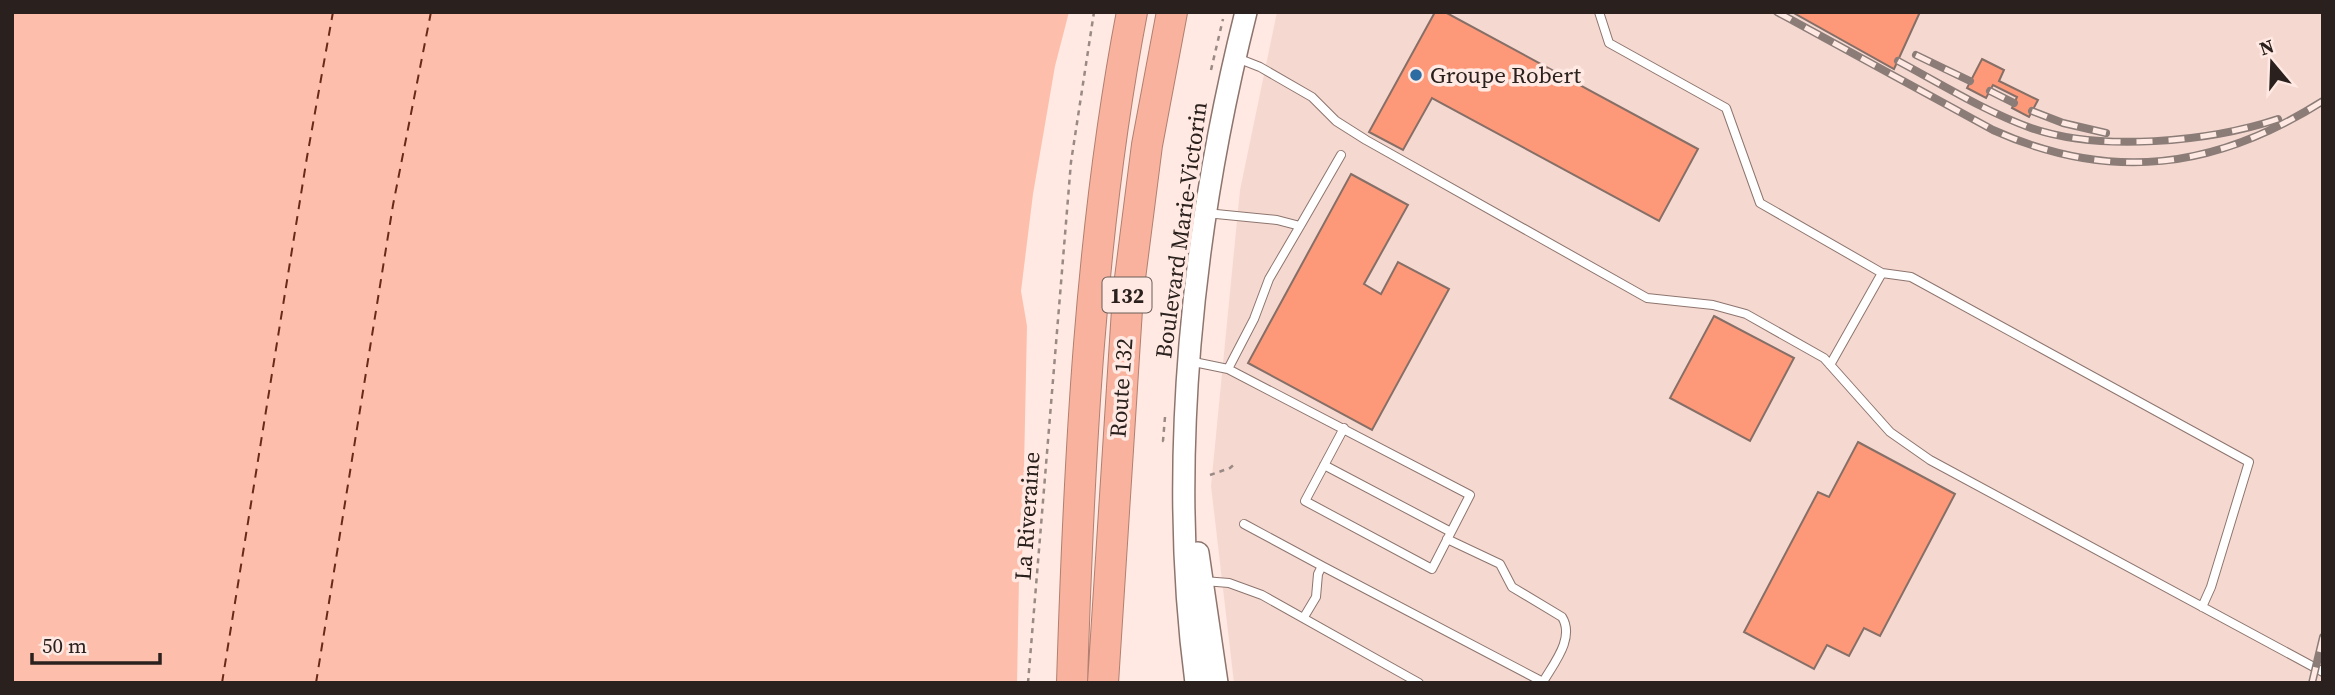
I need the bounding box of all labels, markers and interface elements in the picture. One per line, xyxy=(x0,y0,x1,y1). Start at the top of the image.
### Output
north arrow xyxy=(2237,28,2307,98)
text: N xyxy=(2256,32,2277,61)
place label: Groupe Robert xyxy=(1430,59,1582,91)
marker: Groupe Robert xyxy=(1408,67,1424,83)
street label: Boulevard Marie-Victorin xyxy=(1147,100,1215,360)
road number: 132 xyxy=(1102,278,1152,312)
street label: Route 132 xyxy=(1102,337,1140,439)
street label: La Riveraine xyxy=(1007,451,1047,581)
scale bar xyxy=(32,622,159,666)
text: 50 m xyxy=(42,631,87,660)

